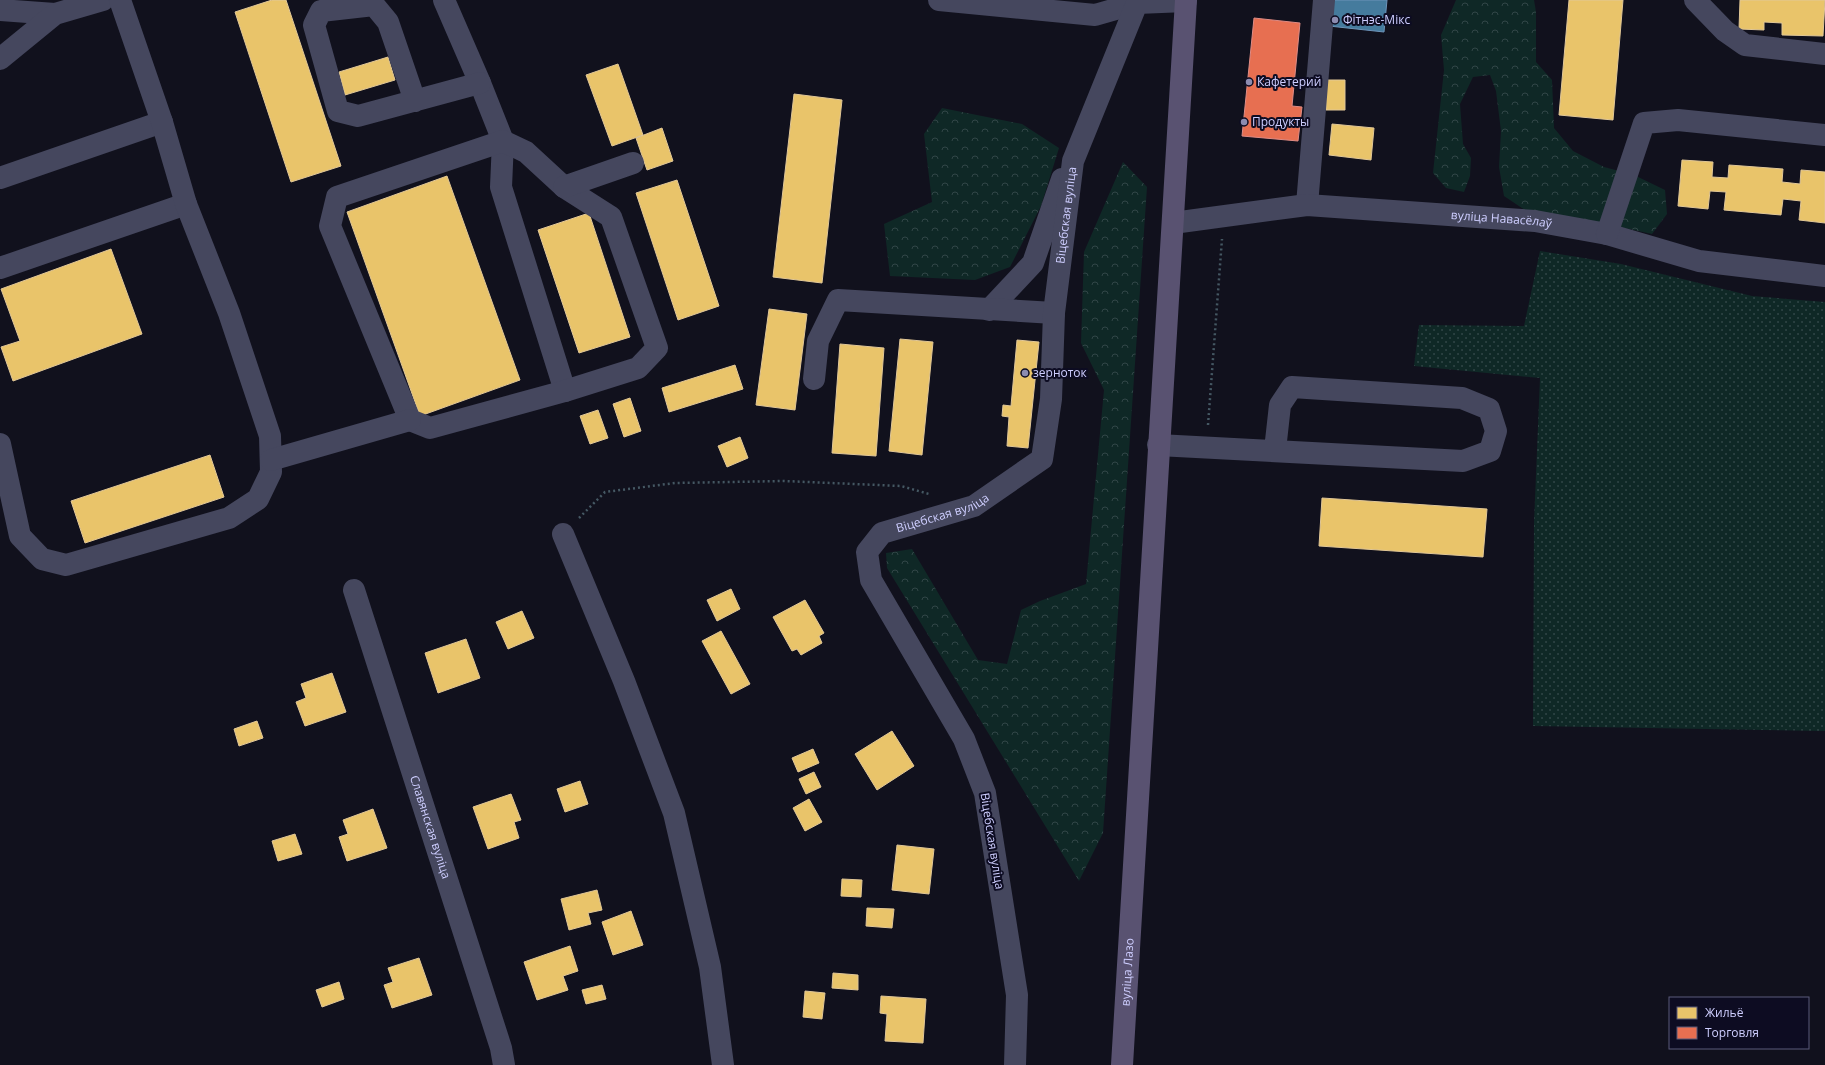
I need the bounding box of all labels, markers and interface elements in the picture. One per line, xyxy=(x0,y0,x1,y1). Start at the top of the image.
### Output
place label: Фітнэс-Мікс xyxy=(1343,11,1410,28)
marker: Фітнэс-Мікс xyxy=(1330,15,1340,25)
place label: Кафетерий xyxy=(1257,73,1321,90)
marker: Кафетерий xyxy=(1244,77,1254,87)
place label: Продукты xyxy=(1252,113,1309,130)
marker: Продукты xyxy=(1239,117,1249,127)
street label: Віцебская вуліца xyxy=(1051,166,1080,265)
street label: вуліца Навасёлаў xyxy=(1450,206,1554,232)
place label: зерноток xyxy=(1033,364,1088,381)
marker: зерноток xyxy=(1020,368,1030,378)
street label: Віцебская вуліца xyxy=(894,489,992,536)
street label: Славянская вуліца xyxy=(406,773,455,881)
street label: Віцебская вуліца xyxy=(976,791,1009,890)
street label: вуліца Лазо xyxy=(1117,938,1138,1007)
legend xyxy=(1669,997,1809,1049)
text: Жильё xyxy=(1705,1004,1744,1021)
text: Торговля xyxy=(1705,1024,1759,1041)

